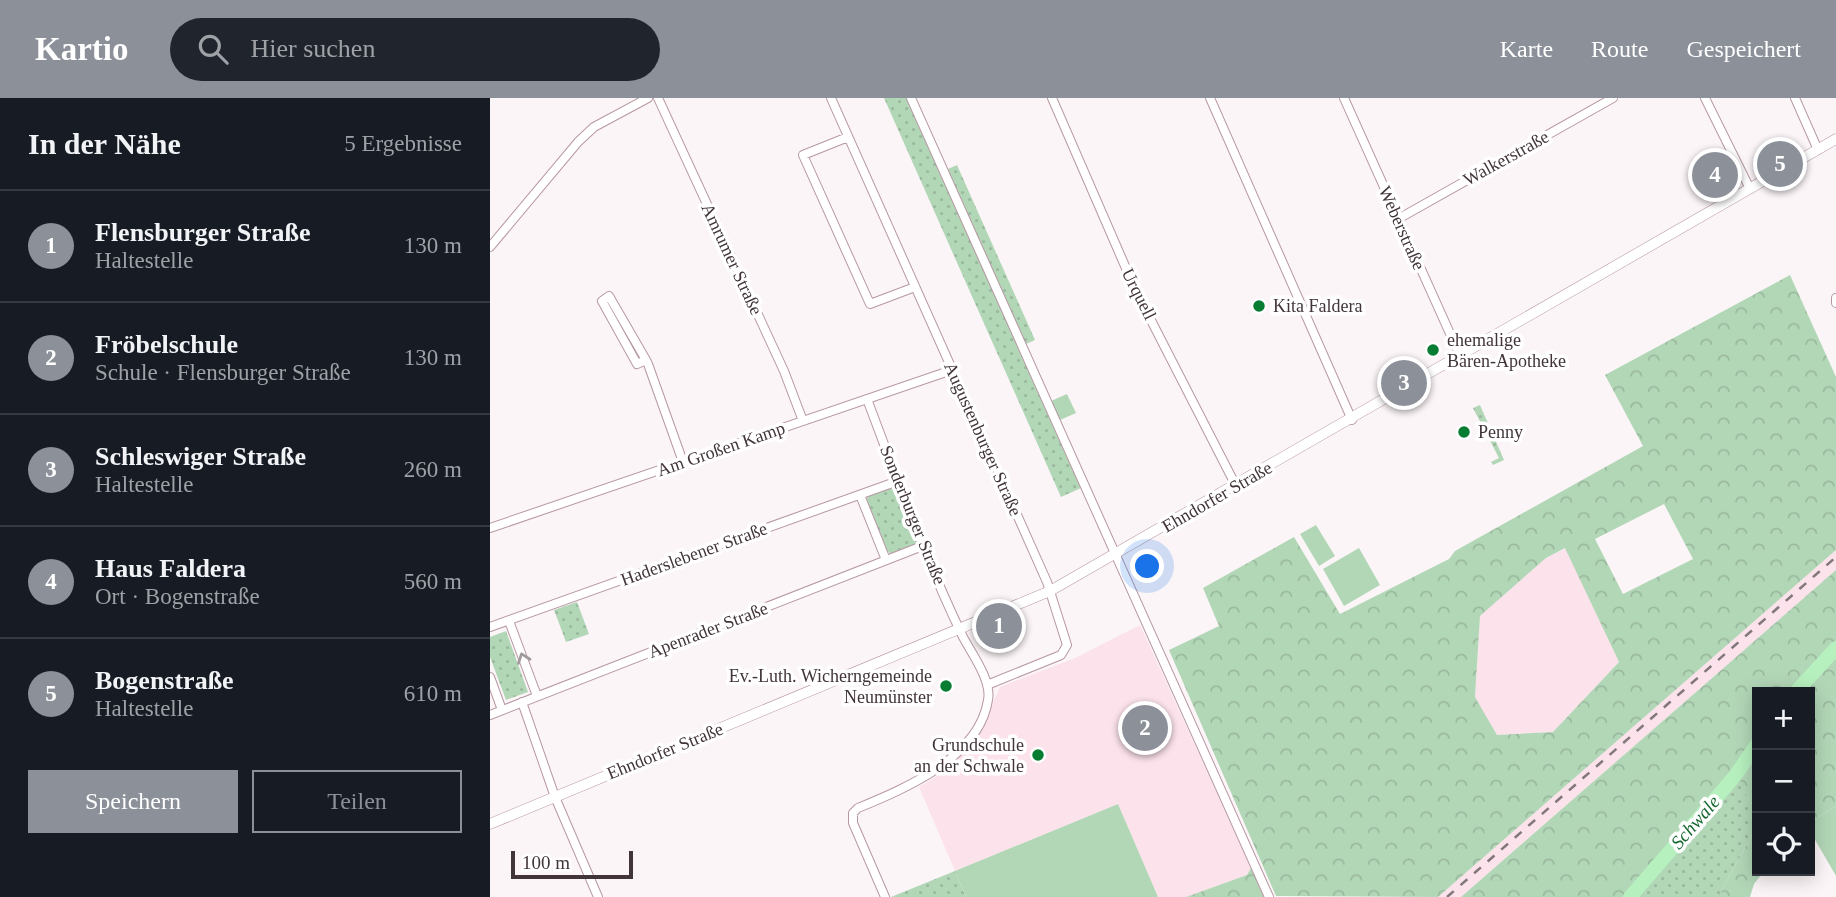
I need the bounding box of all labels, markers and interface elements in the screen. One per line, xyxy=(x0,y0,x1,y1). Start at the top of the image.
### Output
search box xyxy=(170,18,660,81)
icon: search xyxy=(194,30,232,68)
text: Kartio xyxy=(35,31,128,67)
text: Hier suchen xyxy=(250,34,375,63)
text: Karte xyxy=(1500,36,1553,62)
text: Route xyxy=(1591,36,1648,62)
text: Gespeichert xyxy=(1686,36,1801,62)
street label: Walkerstraße xyxy=(1460,126,1552,190)
text: In der Nähe xyxy=(28,127,181,160)
text: 5 Ergebnisse xyxy=(344,131,462,156)
pin: 5 xyxy=(1757,138,1803,190)
pin: 4 xyxy=(1692,149,1738,201)
street label: Weberstraße xyxy=(1375,183,1429,273)
street label: Amrumer Straße xyxy=(697,200,767,318)
text: Flensburger Straße xyxy=(95,218,310,247)
text: 1 xyxy=(45,233,57,258)
text: 130 m xyxy=(404,233,462,258)
text: Haltestelle xyxy=(95,248,193,273)
street label: Urquell xyxy=(1118,265,1160,323)
place label: Kita Faldera xyxy=(1273,296,1362,316)
marker: Kita Faldera xyxy=(1251,298,1267,314)
text: Fröbelschule xyxy=(95,330,238,359)
place label: ehemalige Bären-Apotheke xyxy=(1447,330,1566,371)
marker: ehemalige Bären-Apotheke xyxy=(1425,342,1441,358)
text: 2 xyxy=(45,345,57,370)
text: 130 m xyxy=(404,345,462,370)
pin: 3 xyxy=(1381,357,1427,409)
street label: Augustenburger Straße xyxy=(940,359,1026,519)
text: Schule · Flensburger Straße xyxy=(95,360,351,385)
street label: Am Großen Kamp xyxy=(654,418,788,480)
place label: Penny xyxy=(1478,422,1523,442)
marker: Penny xyxy=(1456,424,1472,440)
text: Schleswiger Straße xyxy=(95,442,306,471)
street label: Sonderburger Straße xyxy=(876,443,950,587)
text: 3 xyxy=(45,457,57,482)
text: 260 m xyxy=(404,457,462,482)
street label: Ehndorfer Straße xyxy=(1159,457,1275,537)
text: Haltestelle xyxy=(95,472,193,497)
street label: Haderslebener Straße xyxy=(618,518,770,590)
your location xyxy=(1130,549,1164,583)
text: Haus Faldera xyxy=(95,554,246,583)
text: 4 xyxy=(45,569,57,594)
text: 560 m xyxy=(404,569,462,594)
text: Ort · Bogenstraße xyxy=(95,584,260,609)
street label: Apenrader Straße xyxy=(645,598,771,662)
pin: 1 xyxy=(976,600,1022,652)
one-way arrow xyxy=(517,653,531,665)
text: Bogenstraße xyxy=(95,666,234,695)
place label: Ev.-Luth. Wicherngemeinde Neumünster xyxy=(729,666,932,707)
marker: Ev.-Luth. Wicherngemeinde Neumünster xyxy=(938,678,954,694)
text: 5 xyxy=(45,681,57,706)
text: 610 m xyxy=(404,681,462,706)
map controls xyxy=(1752,687,1815,876)
button: + xyxy=(1752,687,1815,750)
text: Haltestelle xyxy=(95,696,193,721)
pin: 2 xyxy=(1122,702,1168,754)
street label: Ehndorfer Straße xyxy=(604,719,726,783)
place label: Grundschule an der Schwale xyxy=(914,735,1024,776)
marker: Grundschule an der Schwale xyxy=(1030,747,1046,763)
button: − xyxy=(1752,750,1815,813)
button: Speichern xyxy=(28,770,238,833)
button: Teilen xyxy=(252,770,462,833)
water label: Schwale xyxy=(1666,791,1724,853)
button: locate xyxy=(1752,813,1815,876)
scale bar xyxy=(511,848,634,880)
text: 100 m xyxy=(522,852,570,873)

